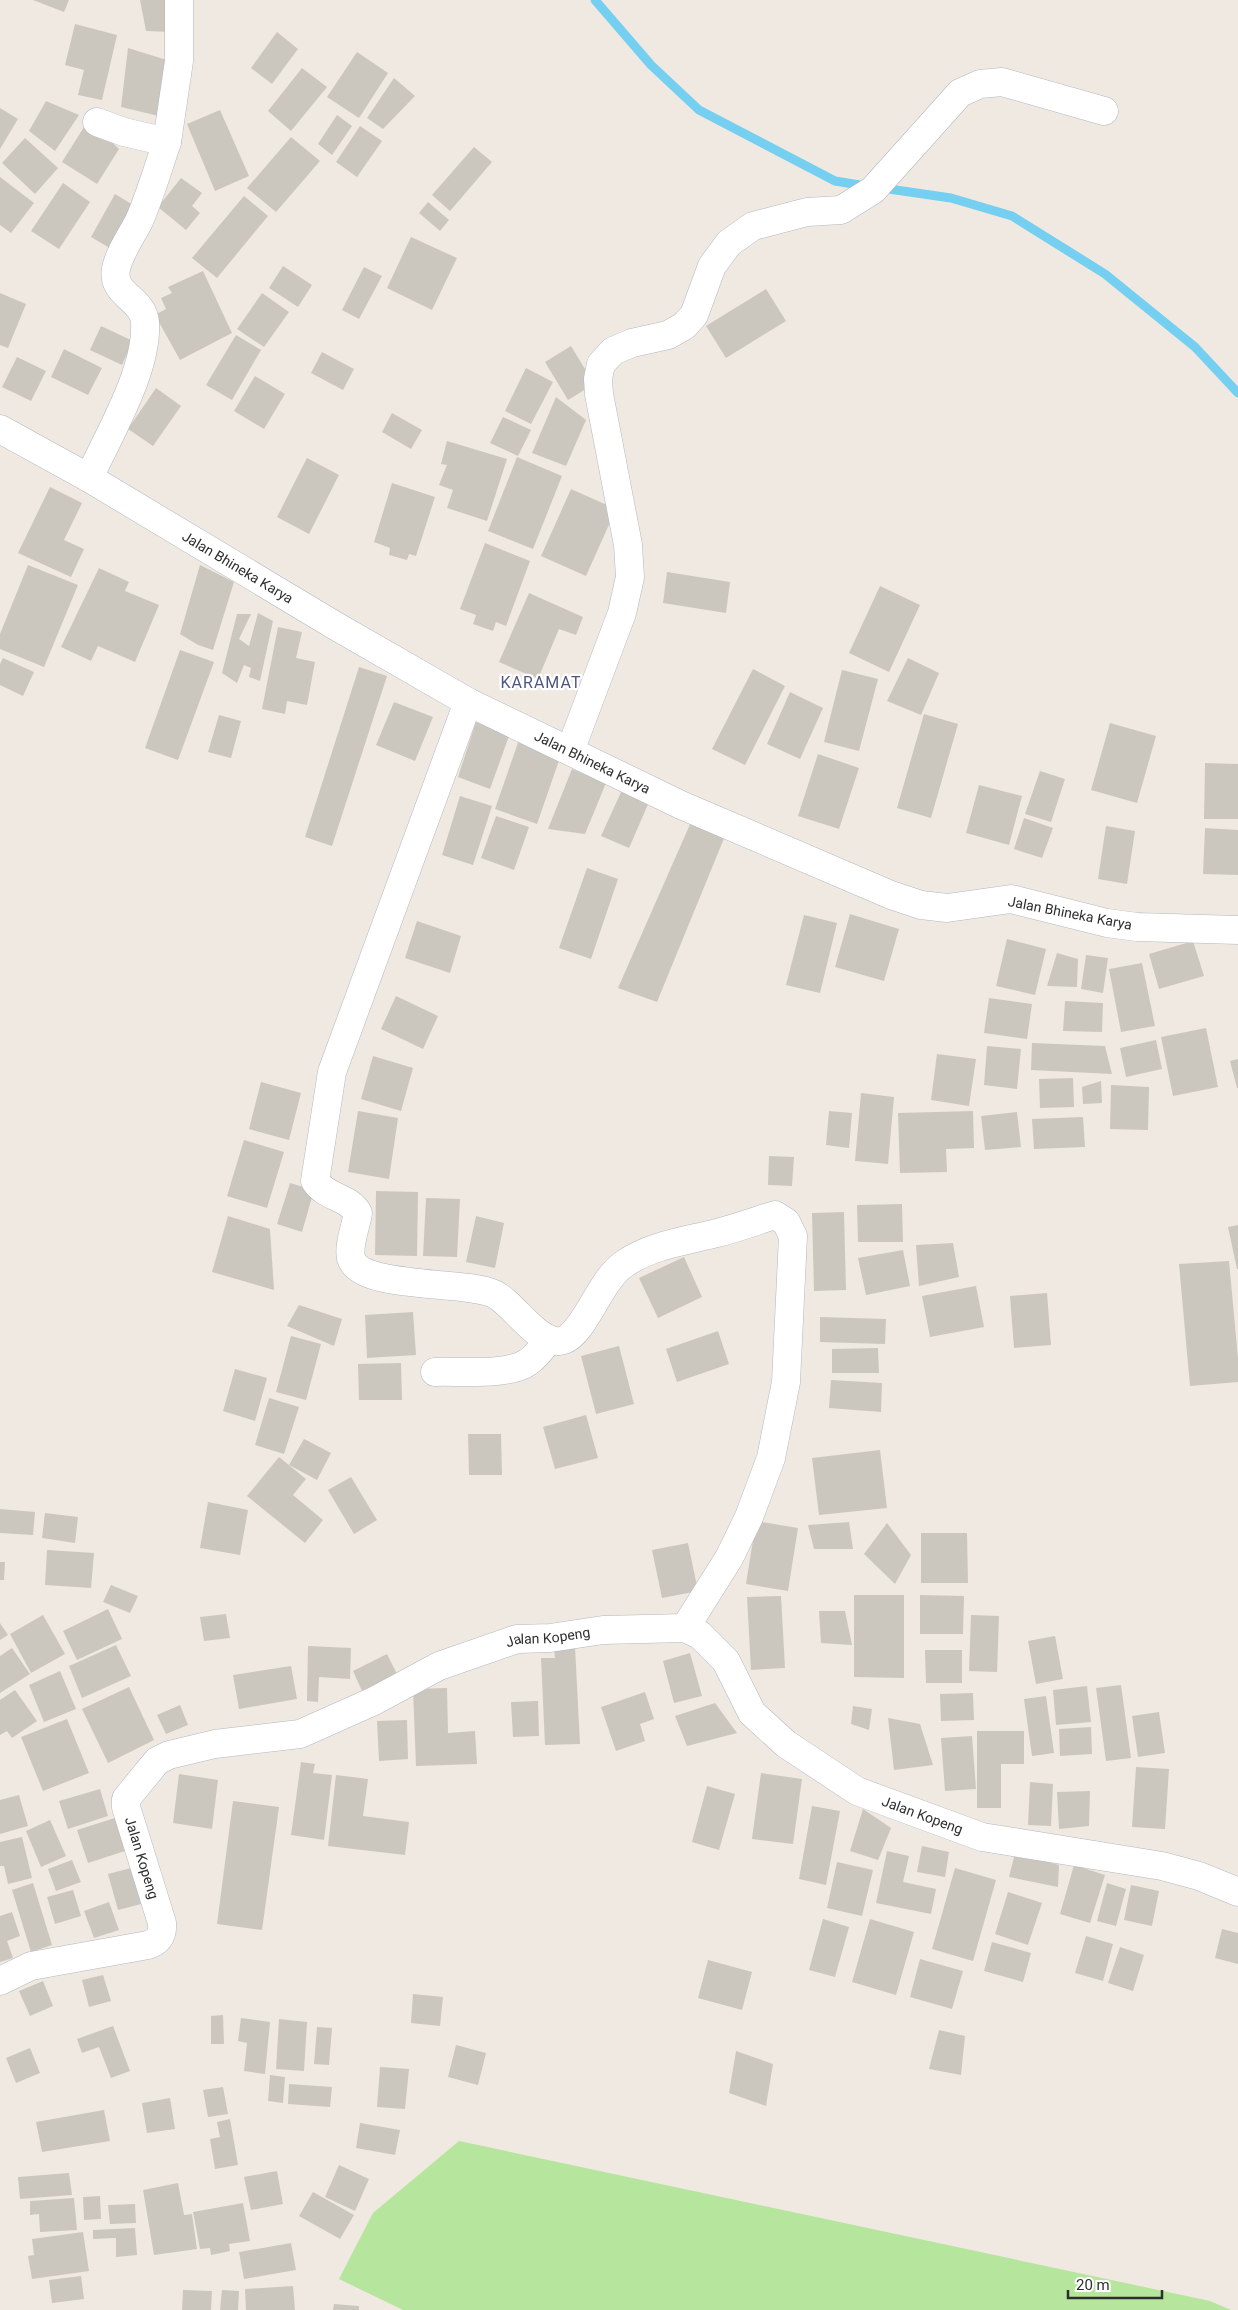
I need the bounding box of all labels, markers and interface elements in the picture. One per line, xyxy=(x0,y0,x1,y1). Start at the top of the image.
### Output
street label: Jalan Bhineka Karya xyxy=(179,528,296,607)
district label: KARAMAT xyxy=(501,673,581,692)
street label: Jalan Bhineka Karya xyxy=(532,727,653,797)
street label: Jalan Bhineka Karya xyxy=(1007,893,1133,933)
street label: Jalan Kopeng xyxy=(503,1624,591,1650)
street label: Jalan Kopeng xyxy=(880,1793,965,1837)
street label: Jalan Kopeng xyxy=(122,1815,162,1901)
scale bar xyxy=(1068,2268,1162,2300)
text: 20 m xyxy=(1076,2276,1110,2294)

